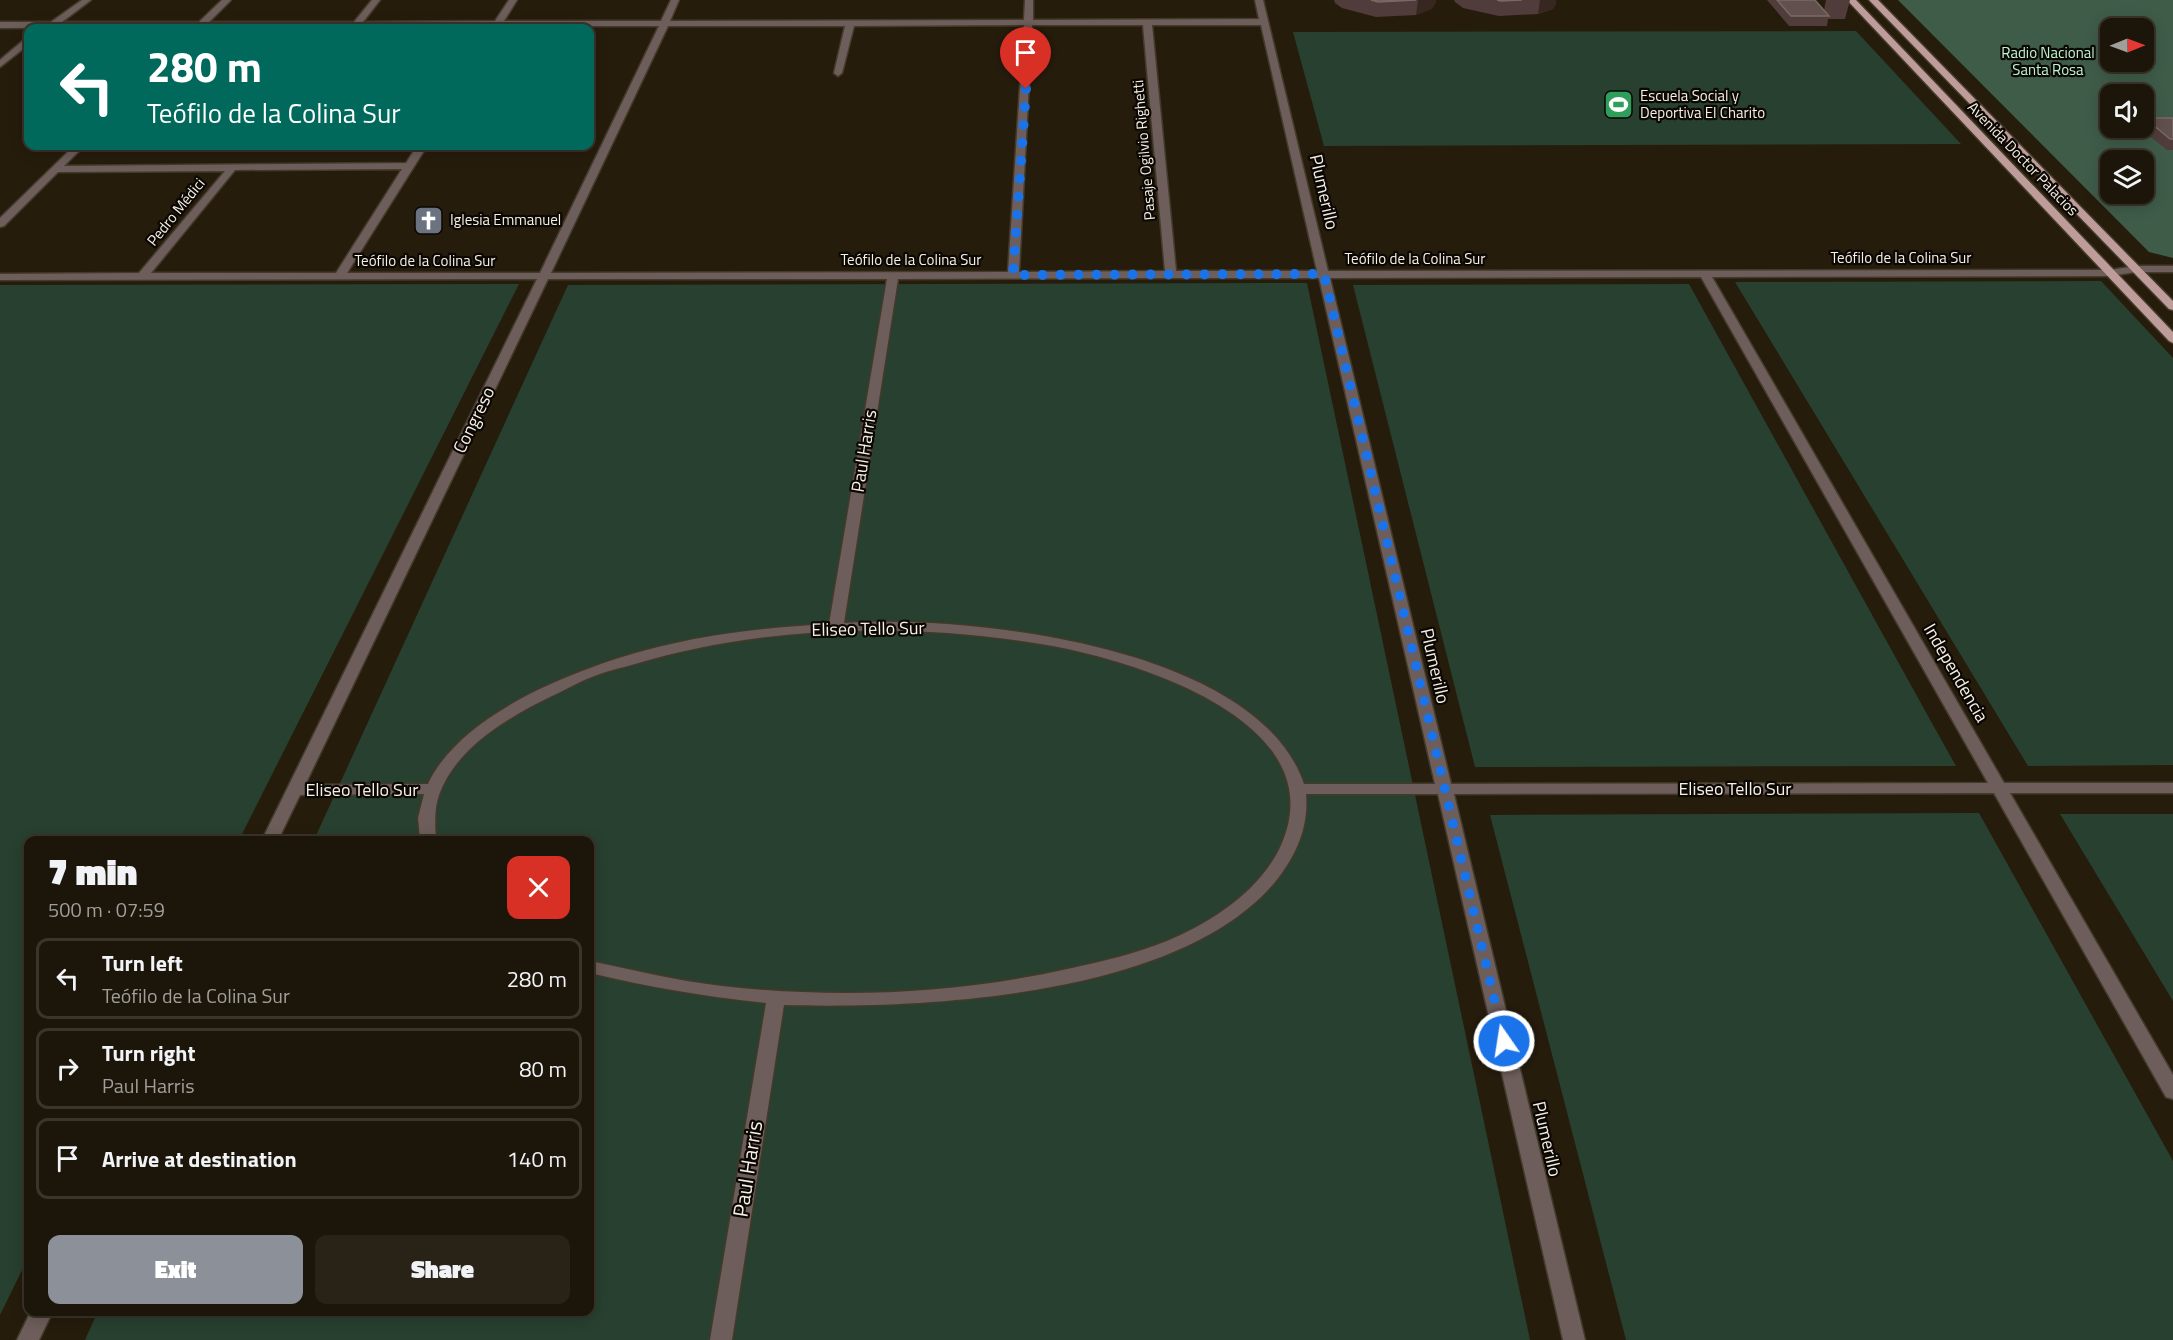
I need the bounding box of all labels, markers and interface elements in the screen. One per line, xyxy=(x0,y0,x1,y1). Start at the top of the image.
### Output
north arrow xyxy=(2100,18,2154,72)
map controls xyxy=(2100,18,2154,204)
pin xyxy=(1000,27,1051,89)
text: 280 m xyxy=(147,34,262,98)
icon: arrive xyxy=(1009,36,1042,69)
park label: Radio Nacional Santa Rosa xyxy=(2001,41,2095,81)
icon: left xyxy=(48,48,126,126)
street label: Pasaje Ogilvio Righetti xyxy=(1126,79,1161,221)
place label: Escuela Social y Deportiva El Charito xyxy=(1640,84,1765,124)
button: sound xyxy=(2100,84,2154,138)
sports icon: Escuela Social y Deportiva El Charito xyxy=(1603,89,1635,121)
text: Teófilo de la Colina Sur xyxy=(147,92,401,133)
street label: Avenida Doctor Palacios xyxy=(1963,96,2084,221)
button: layers xyxy=(2100,150,2154,204)
street label: Plumerillo xyxy=(1303,152,1346,232)
street label: Pedro Médici xyxy=(141,173,210,251)
church icon: Iglesia Emmanuel xyxy=(413,204,445,236)
place label: Iglesia Emmanuel xyxy=(450,208,561,231)
street label: Teófilo de la Colina Sur xyxy=(1831,246,1971,269)
street label: Teófilo de la Colina Sur xyxy=(1345,247,1485,270)
street label: Teófilo de la Colina Sur xyxy=(841,248,981,271)
street label: Teófilo de la Colina Sur xyxy=(355,249,495,272)
street label: Congreso xyxy=(446,382,501,458)
street label: Paul Harris xyxy=(844,408,883,494)
street label: Eliseo Tello Sur xyxy=(811,614,925,643)
street label: Independencia xyxy=(1917,618,1996,727)
street label: Plumerillo xyxy=(1414,626,1457,706)
street label: Eliseo Tello Sur xyxy=(1678,775,1792,802)
street label: Eliseo Tello Sur xyxy=(305,776,419,803)
text: 7 min xyxy=(48,844,137,899)
button: close xyxy=(507,856,570,919)
text: 500 m · 07:59 xyxy=(48,894,165,925)
text: Turn left xyxy=(102,946,183,980)
icon: left xyxy=(51,962,84,995)
text: 280 m xyxy=(507,962,567,996)
text: Teófilo de la Colina Sur xyxy=(102,980,290,1011)
position arrow xyxy=(1472,1009,1536,1073)
text: Turn right xyxy=(102,1036,196,1070)
icon: right xyxy=(51,1052,84,1085)
text: 80 m xyxy=(519,1052,567,1086)
text: Paul Harris xyxy=(102,1070,194,1101)
street label: Plumerillo xyxy=(1526,1099,1569,1179)
street label: Paul Harris xyxy=(724,1118,770,1219)
icon: arrive xyxy=(51,1142,84,1175)
text: Arrive at destination xyxy=(102,1142,297,1176)
text: 140 m xyxy=(507,1142,567,1176)
button: Exit xyxy=(48,1235,303,1304)
button: Share xyxy=(315,1235,570,1304)

